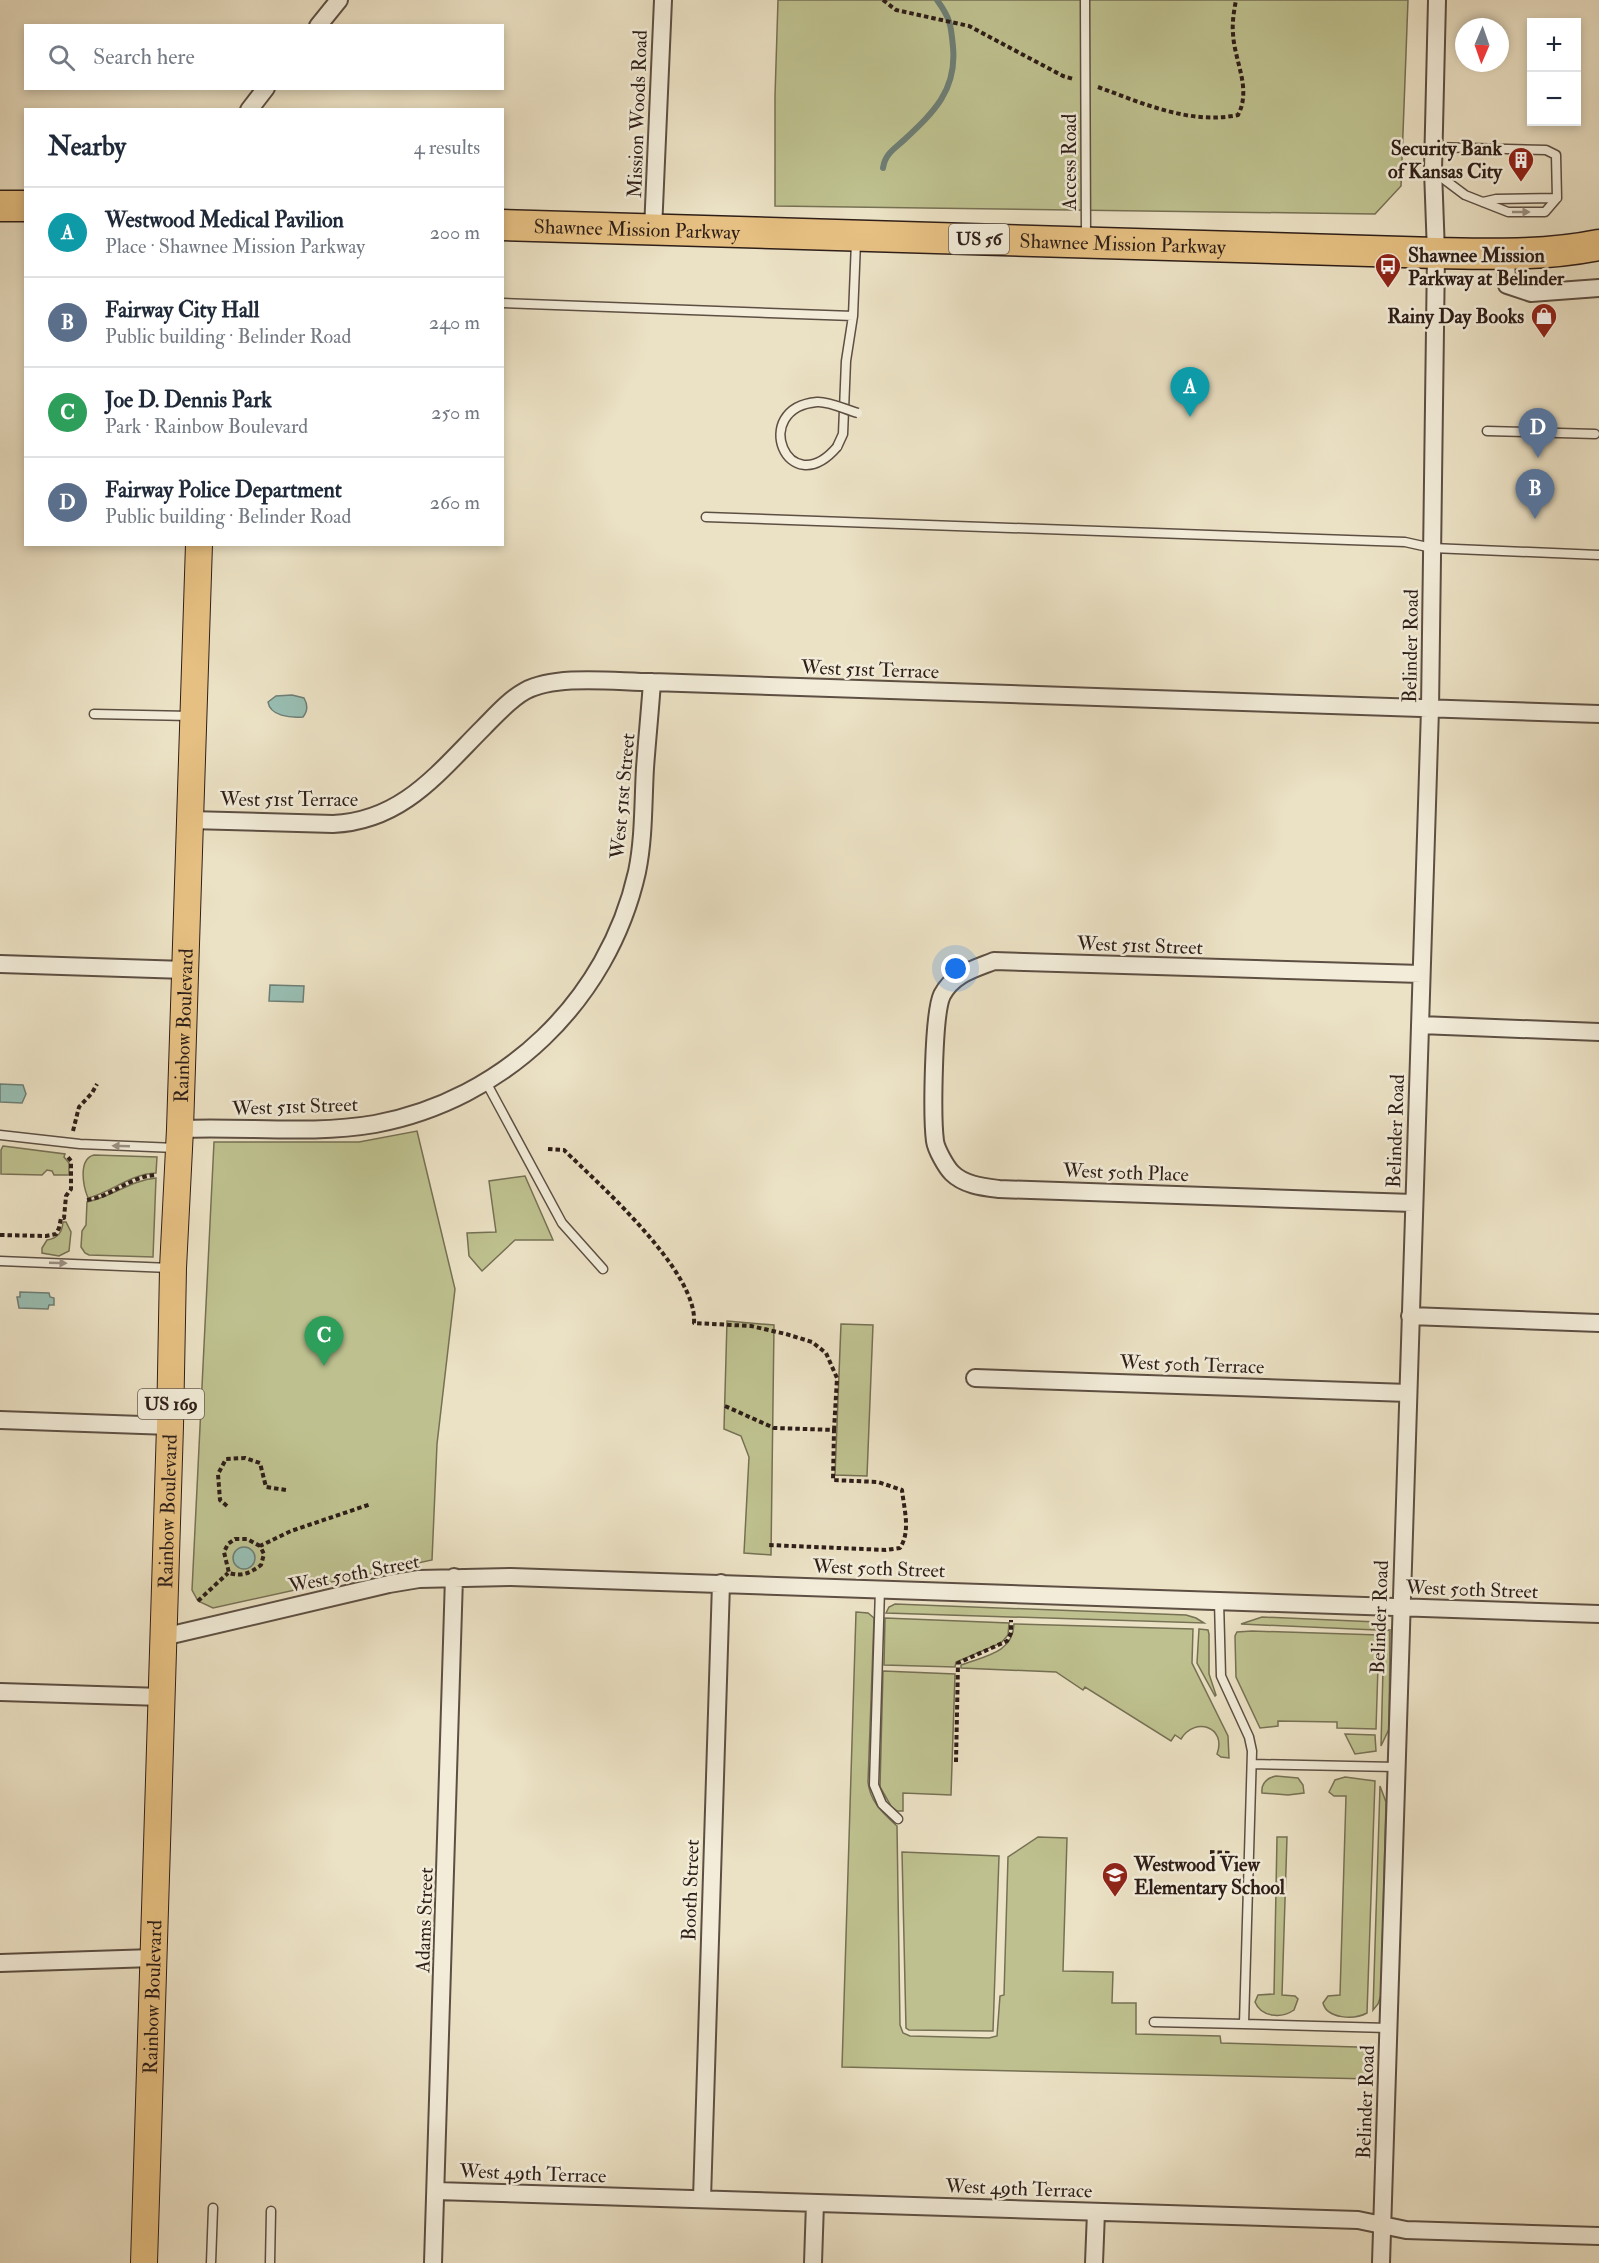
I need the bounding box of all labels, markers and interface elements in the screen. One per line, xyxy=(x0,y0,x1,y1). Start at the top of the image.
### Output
north arrow xyxy=(1455,18,1509,72)
map controls xyxy=(1527,18,1581,126)
button: + xyxy=(1527,18,1581,72)
search box xyxy=(24,24,504,90)
street label: Mission Woods Road xyxy=(622,29,653,199)
icon: search xyxy=(45,41,78,74)
text: Search here xyxy=(93,43,195,71)
button: − xyxy=(1527,72,1581,126)
street label: Access Road xyxy=(1057,113,1082,211)
text: Nearby xyxy=(48,131,126,163)
text: 4 results xyxy=(414,135,480,160)
place label: Security Bank of Kansas City xyxy=(1388,136,1503,185)
building icon: Security Bank of Kansas City xyxy=(1506,145,1536,183)
text: Westwood Medical Pavilion xyxy=(105,206,344,234)
one-way arrow xyxy=(1512,207,1531,217)
street label: Shawnee Mission Parkway xyxy=(533,214,742,245)
text: A xyxy=(61,220,74,245)
text: 200 m xyxy=(430,220,480,245)
road number: US 56 xyxy=(949,224,1009,254)
street label: Shawnee Mission Parkway xyxy=(1019,229,1227,260)
text: Place · Shawnee Mission Parkway xyxy=(105,234,365,259)
place label: Shawnee Mission Parkway at Belinder xyxy=(1408,243,1565,292)
bus stop icon: Shawnee Mission Parkway at Belinder xyxy=(1373,251,1403,289)
text: Fairway City Hall xyxy=(105,296,259,324)
shop icon: Rainy Day Books xyxy=(1529,301,1559,339)
place label: Rainy Day Books xyxy=(1387,304,1524,330)
text: B xyxy=(61,310,74,335)
text: 240 m xyxy=(429,310,480,335)
text: Public building · Belinder Road xyxy=(105,324,351,349)
pin: A xyxy=(1170,368,1210,417)
text: Joe D. Dennis Park xyxy=(105,386,272,414)
text: C xyxy=(60,400,75,425)
text: 250 m xyxy=(431,400,480,425)
pin: D xyxy=(1518,408,1558,458)
text: Park · Rainbow Boulevard xyxy=(105,414,308,439)
pin: B xyxy=(1516,470,1555,519)
text: Fairway Police Department xyxy=(105,476,342,504)
text: D xyxy=(59,490,76,515)
text: 260 m xyxy=(430,490,480,515)
text: Public building · Belinder Road xyxy=(105,504,351,529)
street label: Belinder Road xyxy=(1397,589,1424,703)
street label: West 51st Terrace xyxy=(800,655,939,684)
street label: West 51st Street xyxy=(604,732,640,861)
street label: West 51st Terrace xyxy=(219,787,358,812)
street label: West 51st Street xyxy=(1076,931,1204,960)
street label: Rainbow Boulevard xyxy=(169,948,199,1103)
your location xyxy=(941,954,970,983)
street label: Belinder Road xyxy=(1381,1074,1410,1188)
street label: West 51st Street xyxy=(231,1092,359,1121)
one-way arrow xyxy=(111,1141,130,1150)
street label: West 50th Place xyxy=(1062,1158,1189,1187)
one-way arrow xyxy=(49,1259,68,1268)
pin: C xyxy=(304,1316,344,1366)
street label: West 50th Terrace xyxy=(1118,1349,1265,1380)
road number: US 169 xyxy=(138,1389,204,1419)
street label: Rainbow Boulevard xyxy=(153,1434,183,1589)
street label: West 50th Street xyxy=(286,1548,422,1599)
street label: West 50th Street xyxy=(811,1554,946,1583)
street label: Belinder Road xyxy=(1365,1560,1394,1674)
street label: West 50th Street xyxy=(1404,1575,1539,1604)
street label: Booth Street xyxy=(676,1838,705,1941)
place label: Westwood View Elementary School xyxy=(1133,1852,1286,1901)
school or university icon: Westwood View Elementary School xyxy=(1100,1860,1130,1898)
street label: Adams Street xyxy=(410,1866,439,1974)
street label: Rainbow Boulevard xyxy=(138,1919,168,2075)
street label: Belinder Road xyxy=(1351,2045,1380,2159)
street label: West 49th Terrace xyxy=(458,2158,607,2189)
street label: West 49th Terrace xyxy=(944,2173,1093,2204)

